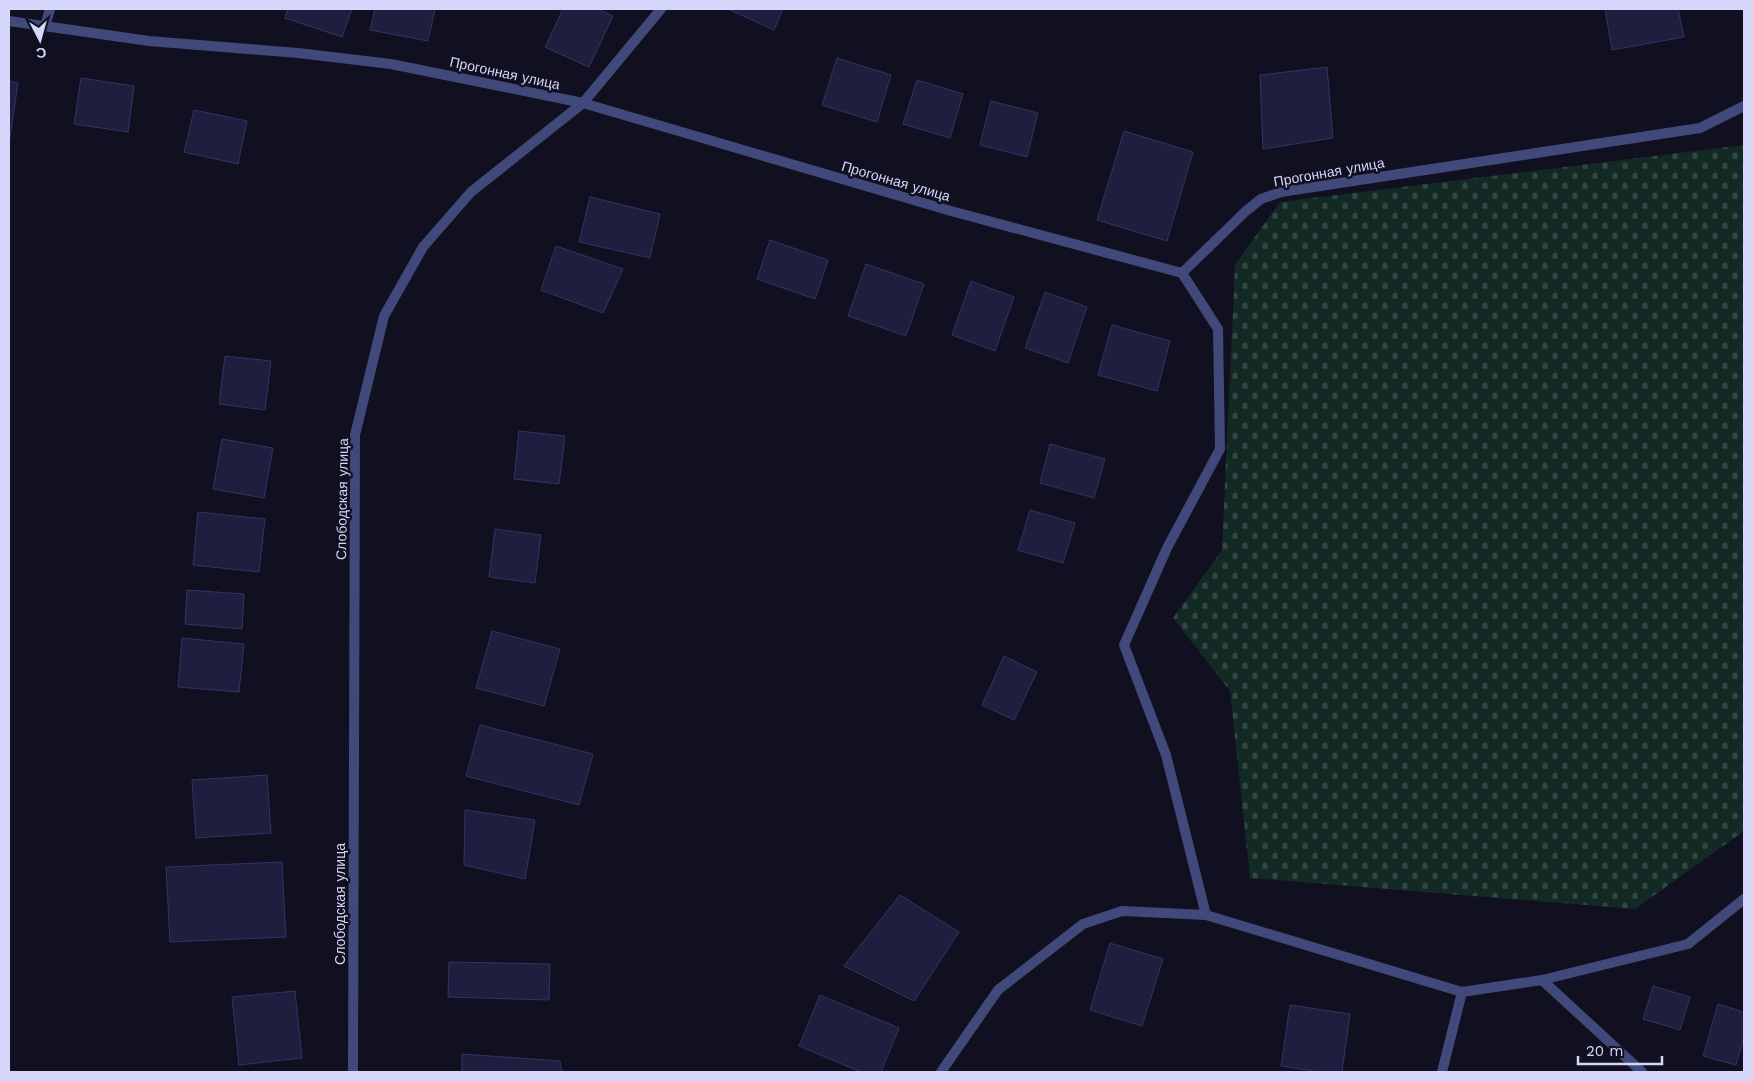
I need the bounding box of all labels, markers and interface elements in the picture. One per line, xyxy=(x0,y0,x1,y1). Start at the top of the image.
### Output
north arrow xyxy=(15,15,65,65)
text: С xyxy=(35,44,47,61)
street label: Прогонная улица xyxy=(448,53,562,93)
street label: Прогонная улица xyxy=(1272,154,1386,190)
street label: Прогонная улица xyxy=(840,158,952,204)
street label: Слободская улица xyxy=(333,438,351,560)
street label: Слободская улица xyxy=(332,843,348,965)
scale bar xyxy=(1578,1034,1662,1066)
text: 20 m xyxy=(1586,1042,1624,1060)

